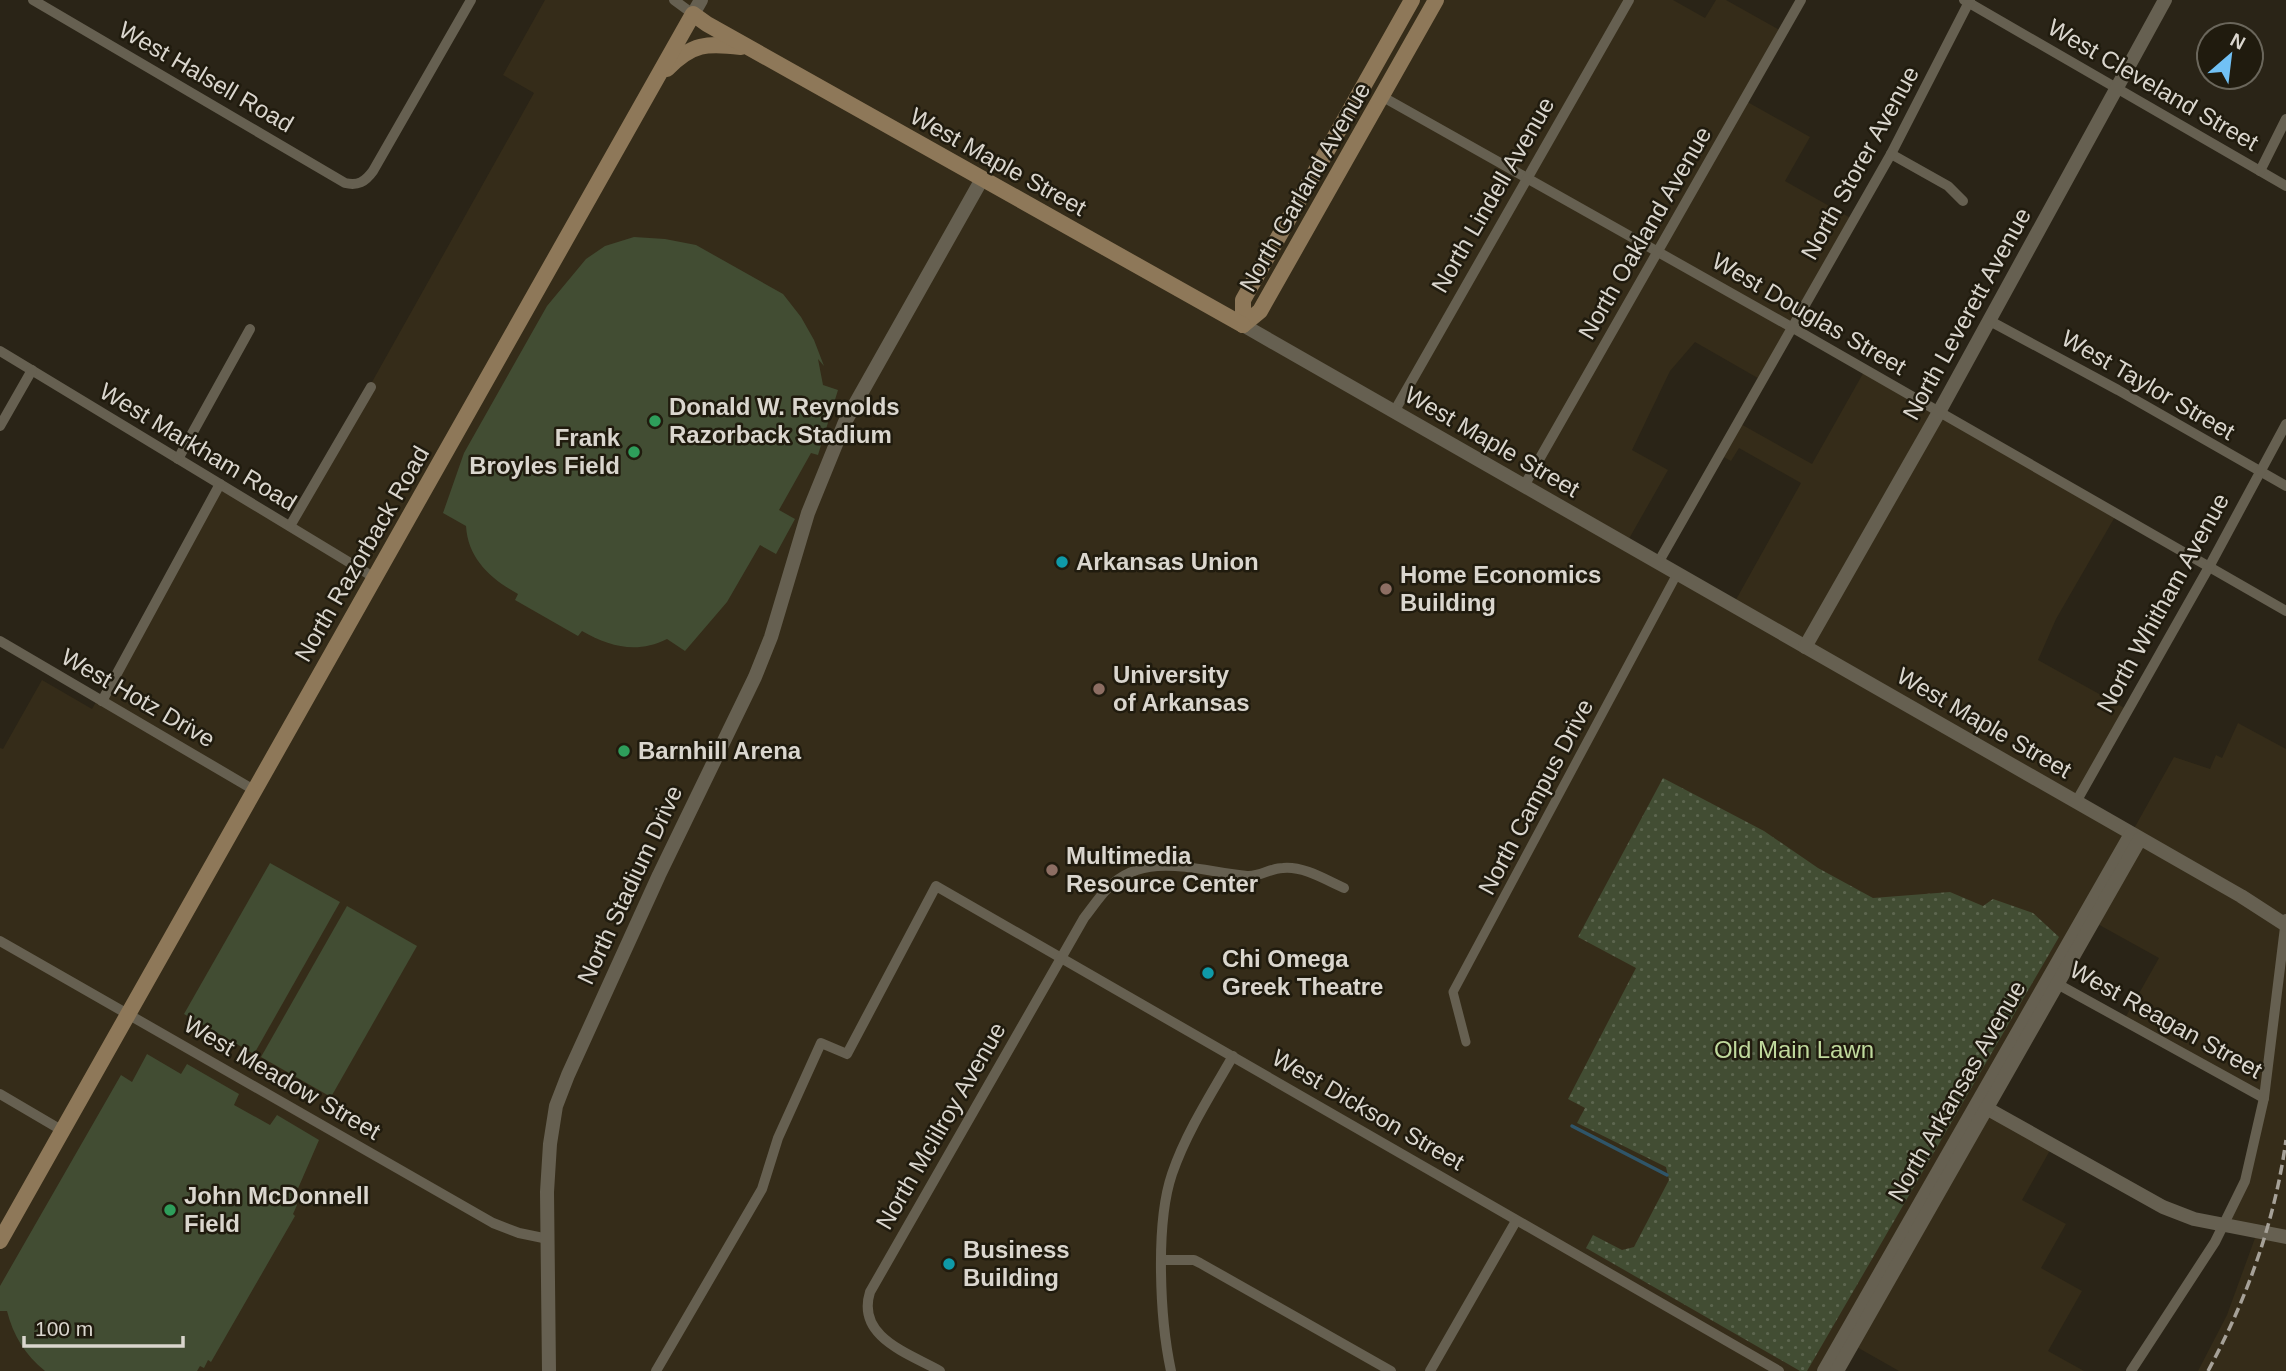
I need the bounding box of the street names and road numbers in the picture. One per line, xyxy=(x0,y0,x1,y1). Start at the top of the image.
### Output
street label: West Cleveland Street xyxy=(2043,13,2263,156)
street label: West Halsell Road xyxy=(114,16,298,138)
street label: North Storer Avenue xyxy=(1795,61,1924,264)
street label: North Garland Avenue xyxy=(1234,77,1376,296)
street label: North Lindell Avenue xyxy=(1426,92,1560,297)
street label: West Maple Street xyxy=(906,102,1091,221)
street label: North Oakland Avenue xyxy=(1573,122,1717,344)
street label: North Leverett Avenue xyxy=(1897,203,2036,425)
street label: West Douglas Street xyxy=(1707,247,1911,380)
street label: West Taylor Street xyxy=(2057,324,2240,445)
street label: West Markham Road xyxy=(95,377,302,516)
street label: West Maple Street xyxy=(1400,381,1585,503)
street label: North Razorback Road xyxy=(289,441,434,666)
street label: North Whitham Avenue xyxy=(2091,488,2234,717)
street label: West Hotz Drive xyxy=(57,643,220,752)
street label: West Maple Street xyxy=(1892,662,2077,784)
street label: North Campus Drive xyxy=(1473,694,1599,899)
street label: North Stadium Drive xyxy=(572,781,687,988)
street label: West Reagan Street xyxy=(2065,955,2267,1084)
street label: North Arkansas Avenue xyxy=(1882,976,2031,1206)
street label: West Meadow Street xyxy=(179,1010,386,1145)
street label: North McIilroy Avenue xyxy=(870,1018,1011,1234)
street label: West Dickson Street xyxy=(1268,1044,1469,1176)

